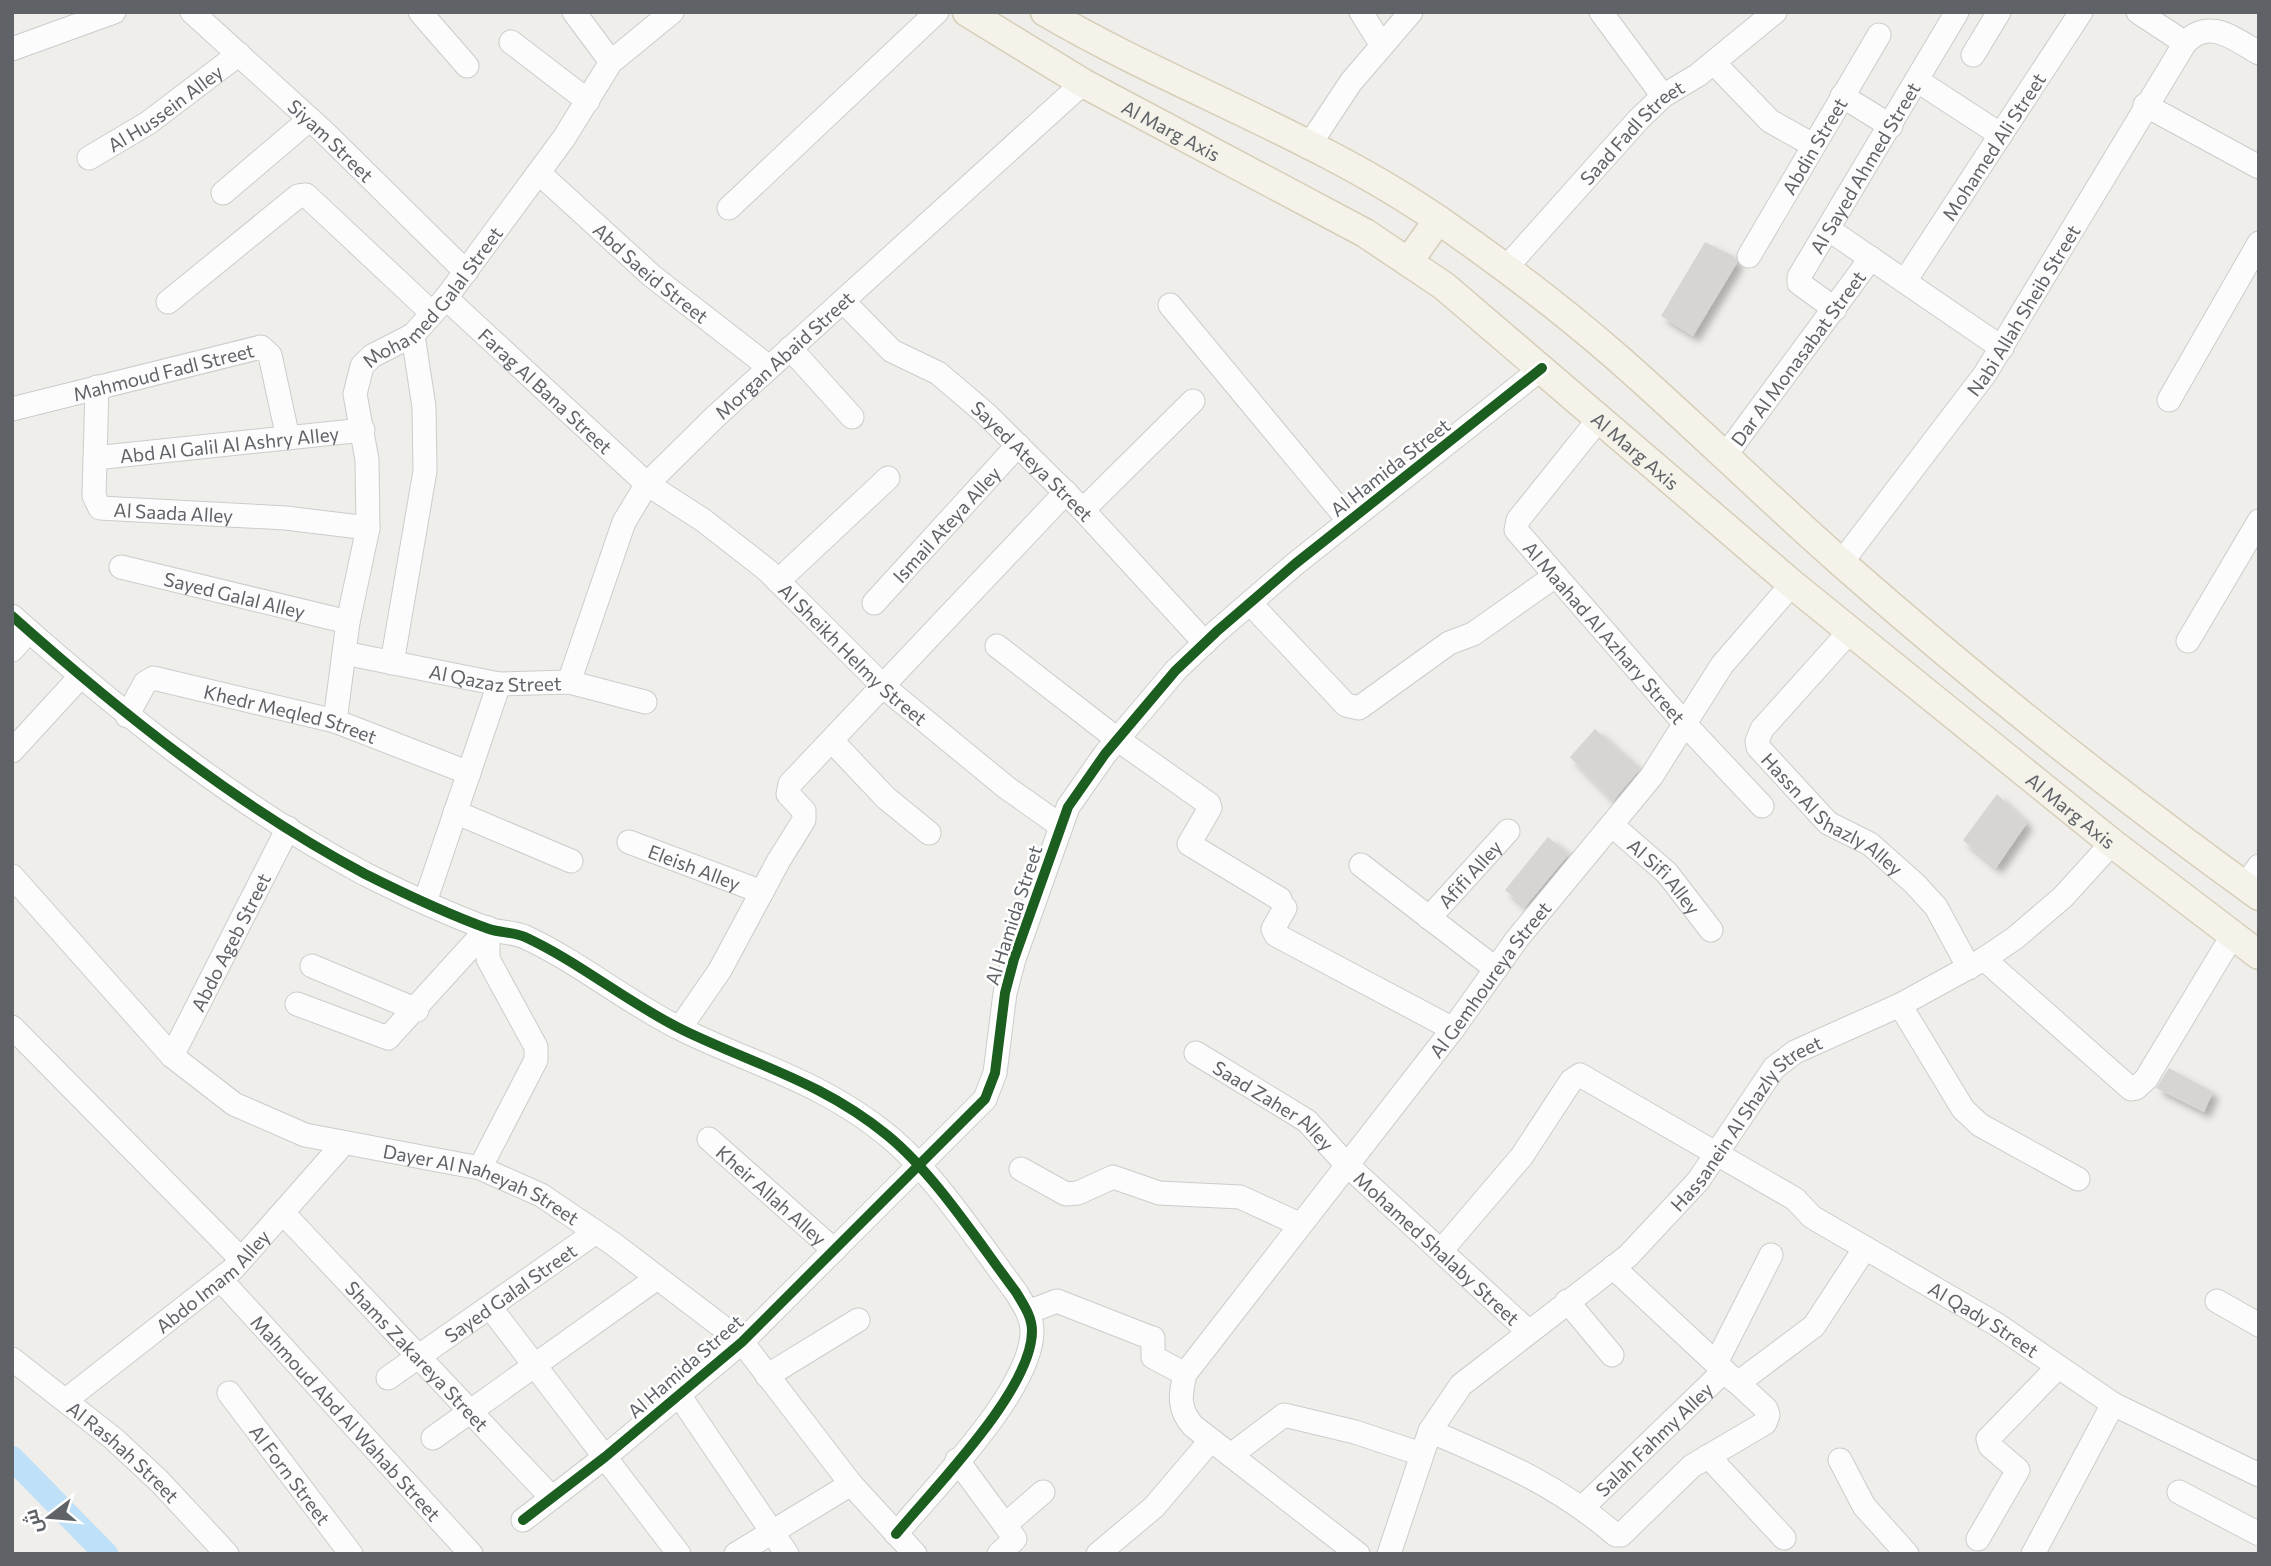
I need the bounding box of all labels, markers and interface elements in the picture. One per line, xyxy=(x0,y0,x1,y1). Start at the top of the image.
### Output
street label: Al Hussein Alley xyxy=(103,59,227,156)
street label: Mohamed Ali Street xyxy=(1936,68,2050,224)
street label: Saad Fadl Street xyxy=(1575,75,1688,189)
street label: Al Sayed Ahmed Street xyxy=(1804,77,1924,257)
street label: Abdin Street xyxy=(1776,93,1851,198)
street label: Siyam Street xyxy=(284,94,379,186)
street label: Al Marg Axis xyxy=(1118,94,1224,165)
street label: Abd Saeid Street xyxy=(589,217,714,327)
street label: Nabi Allah Sheib Street xyxy=(1961,220,2084,400)
street label: Mohamed Galal Street xyxy=(357,221,507,371)
street label: Dar Al Monasabat Street xyxy=(1725,265,1870,450)
street label: Morgan Abaid Street xyxy=(710,286,858,423)
street label: Farag Al Bana Street xyxy=(474,323,618,458)
street label: Mahmoud Fadl Street xyxy=(70,338,256,405)
street label: Sayed Ateya Street xyxy=(967,395,1099,526)
street label: Al Marg Axis xyxy=(1587,406,1684,494)
street label: Al Hamida Street xyxy=(1326,413,1455,521)
street label: Abd Al Galil Al Ashry Alley xyxy=(118,421,340,467)
street label: Ismail Ateya Alley xyxy=(887,461,1005,587)
street label: Al Saada Alley xyxy=(113,497,234,527)
street label: Al Maahad Al Azhary Street xyxy=(1519,536,1691,728)
street label: Sayed Galal Alley xyxy=(162,566,308,623)
street label: Al Sheikh Helmy Street xyxy=(775,578,932,730)
street label: Al Qazaz Street xyxy=(427,659,562,696)
street label: Khedr Meqled Street xyxy=(202,679,381,748)
street label: Hassn Al Shazly Alley xyxy=(1757,748,1908,880)
street label: Al Marg Axis xyxy=(2022,767,2120,853)
street label: Al Sifi Alley xyxy=(1624,833,1706,919)
street label: Afifi Alley xyxy=(1433,835,1506,912)
street label: Eleish Alley xyxy=(645,839,744,894)
street label: Al Hamida Street xyxy=(980,842,1046,988)
street label: Abdo Ageb Street xyxy=(185,869,275,1015)
street label: Al Gemhoureya Street xyxy=(1424,896,1555,1062)
street label: Hassanein Al Shazly Street xyxy=(1665,1030,1826,1215)
street label: Saad Zaher Alley xyxy=(1209,1055,1339,1155)
street label: Dayer Al Naheyah Street xyxy=(381,1138,584,1229)
street label: Kheir Allah Alley xyxy=(712,1140,832,1250)
street label: Mohamed Shalaby Street xyxy=(1350,1166,1525,1329)
street label: Abdo Imam Alley xyxy=(151,1224,274,1337)
street label: Sayed Galal Street xyxy=(440,1238,581,1347)
street label: Shams Zakareya Street xyxy=(341,1276,494,1436)
street label: Al Qady Street xyxy=(1925,1276,2044,1362)
street label: Al Hamida Street xyxy=(623,1309,748,1422)
street label: Mahmoud Abd Al Wahab Street xyxy=(247,1310,446,1525)
street label: Salah Fahmy Alley xyxy=(1590,1377,1717,1501)
street label: Al Rashah Street xyxy=(63,1396,184,1507)
street label: Al Forn Street xyxy=(245,1420,336,1529)
north arrow xyxy=(14,1482,84,1552)
text: ش xyxy=(18,1507,48,1537)

